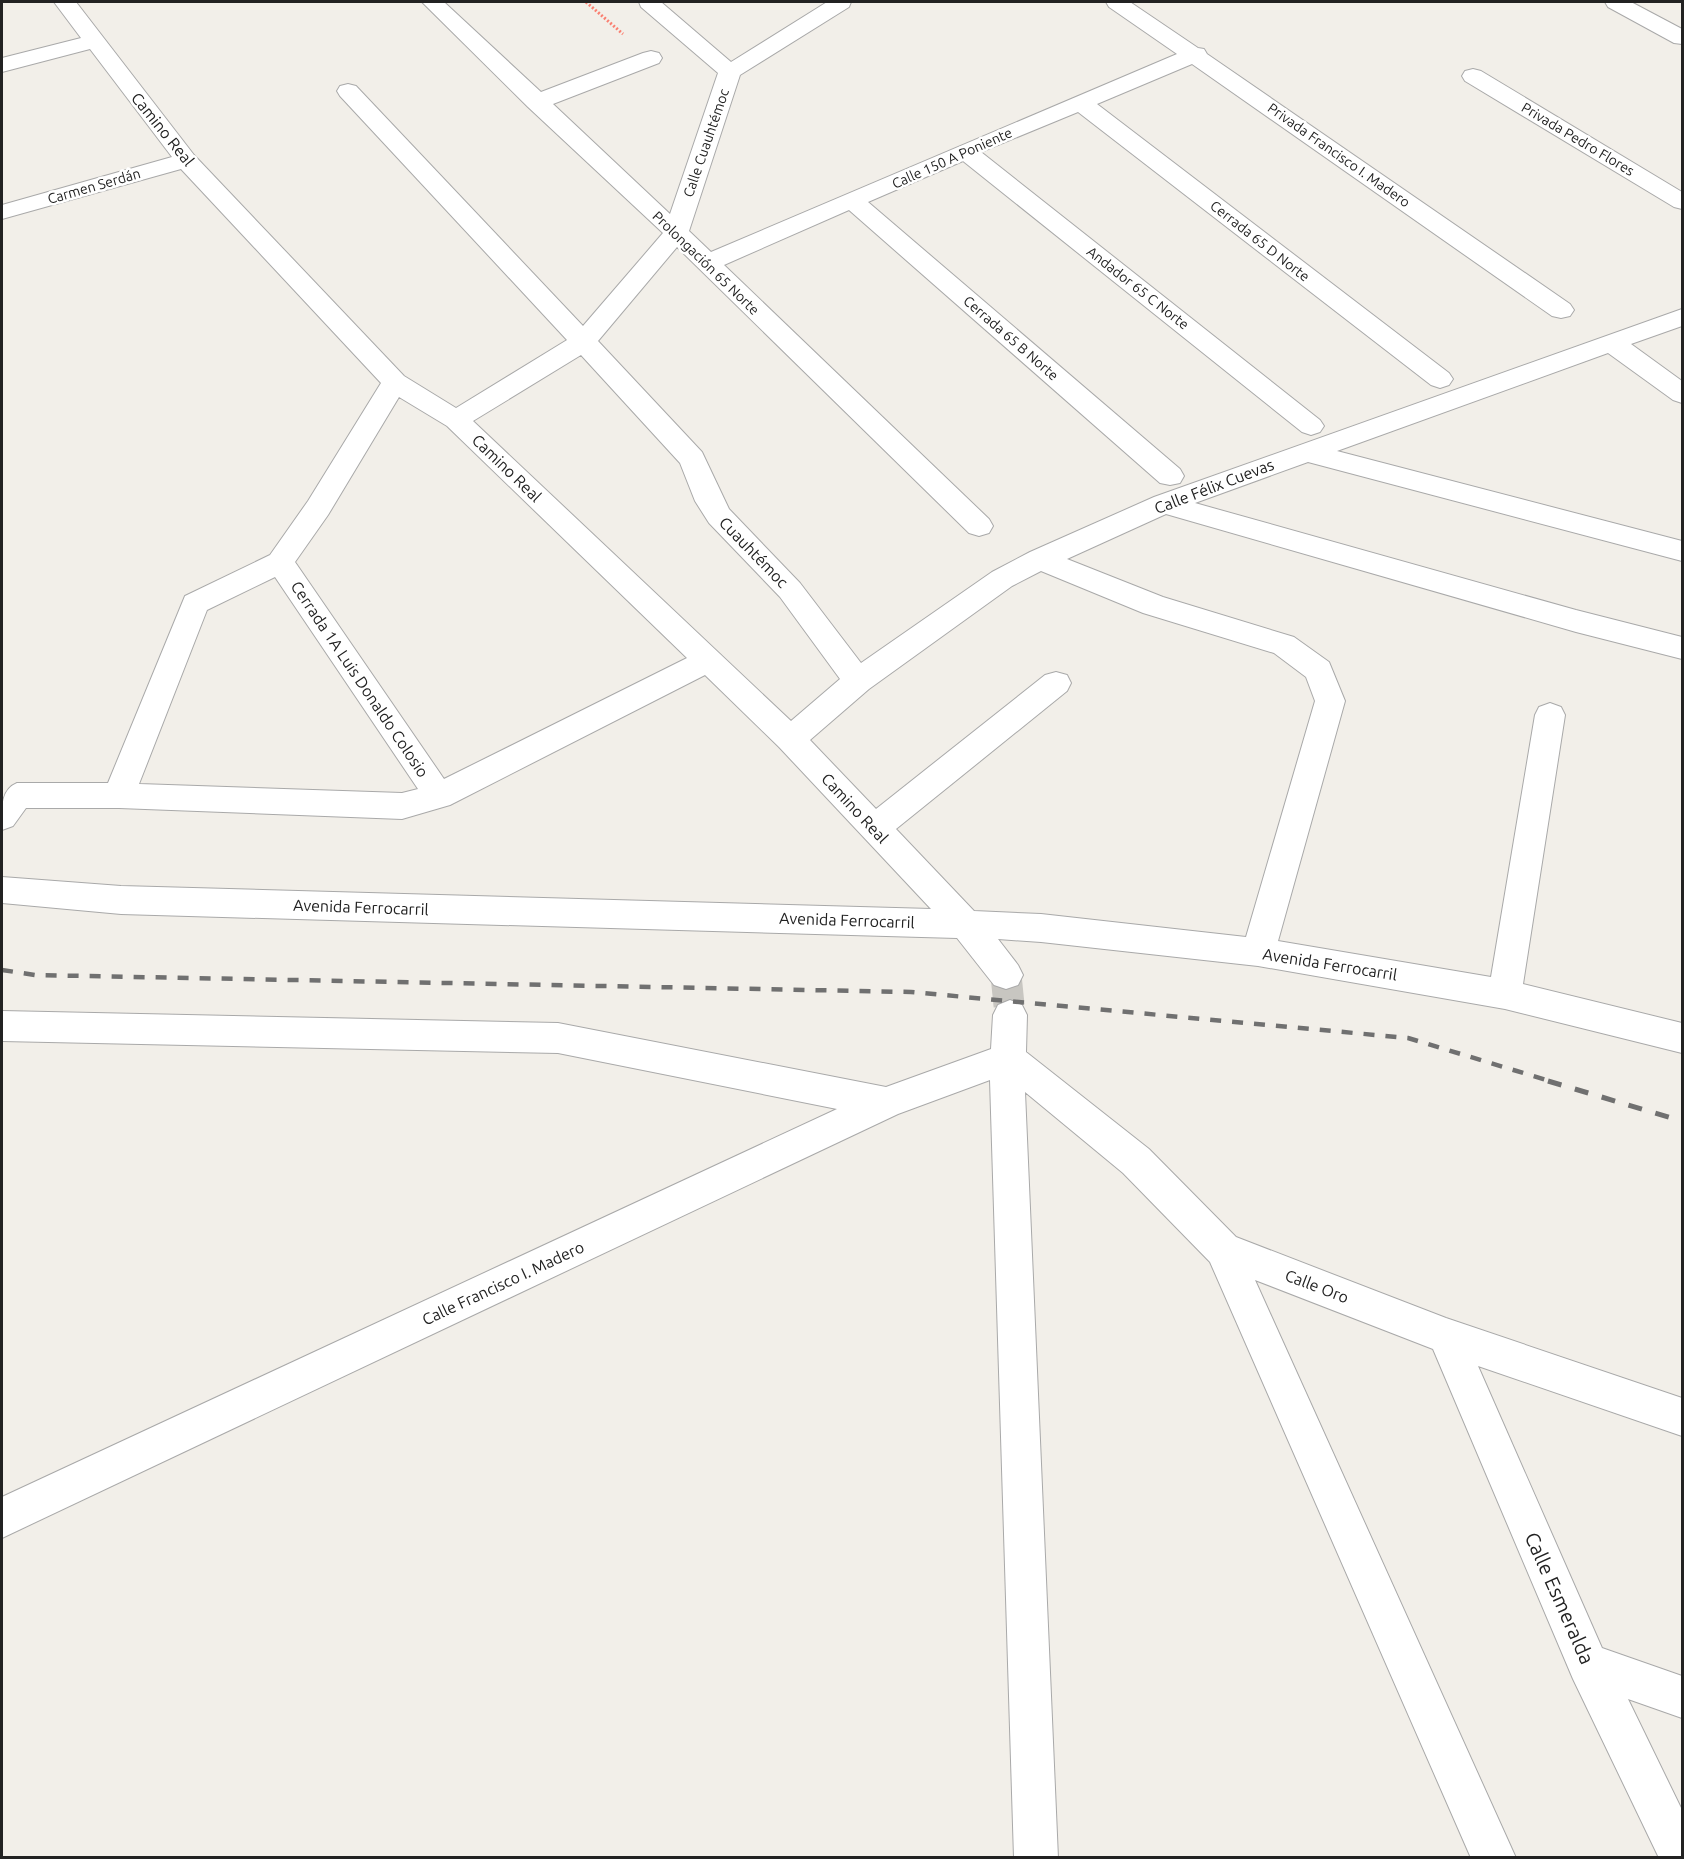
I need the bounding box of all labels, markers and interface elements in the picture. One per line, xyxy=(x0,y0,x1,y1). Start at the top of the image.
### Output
street label: Calle Cuauhtémoc xyxy=(680,86,732,199)
street label: Camino Real xyxy=(128,89,198,169)
street label: Privada Pedro Flores xyxy=(1519,99,1637,179)
street label: Privada Francisco I. Madero xyxy=(1265,100,1413,210)
street label: Calle 150 A Poniente xyxy=(889,124,1015,192)
street label: Carmen Serdán xyxy=(46,165,142,207)
street label: Cerrada 65 D Norte xyxy=(1207,197,1313,285)
street label: Prolongación 65 Norte xyxy=(649,208,763,318)
street label: Andador 65 C Norte xyxy=(1084,243,1192,333)
street label: Cerrada 65 B Norte xyxy=(960,292,1062,384)
street label: Camino Real xyxy=(469,431,545,505)
street label: Calle Félix Cuevas xyxy=(1152,455,1276,517)
street label: Cuauhtémoc xyxy=(716,513,792,591)
street label: Cerrada 1A Luis Donaldo Colosio xyxy=(288,578,432,780)
street label: Camino Real xyxy=(818,769,892,847)
street label: Avenida Ferrocarril xyxy=(293,896,429,918)
street label: Avenida Ferrocarril xyxy=(779,909,915,931)
street label: Avenida Ferrocarril xyxy=(1262,945,1398,983)
street label: Calle Francisco I. Madero xyxy=(419,1238,587,1328)
street label: Calle Oro xyxy=(1283,1266,1351,1306)
street label: Calle Esmeralda xyxy=(1521,1528,1599,1668)

